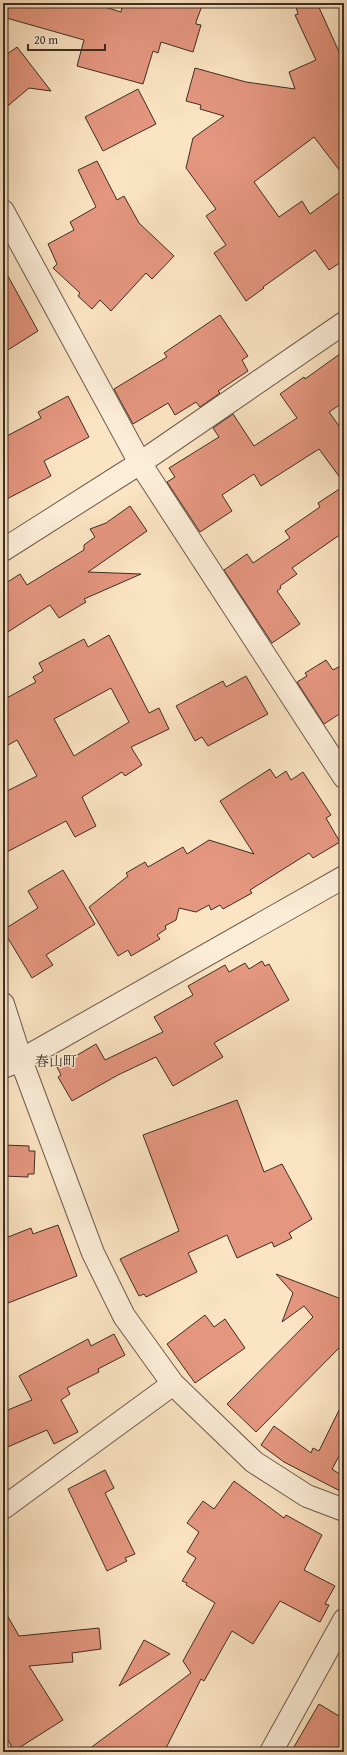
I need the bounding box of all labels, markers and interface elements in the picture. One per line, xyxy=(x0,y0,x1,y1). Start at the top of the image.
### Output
scale bar xyxy=(28,26,105,52)
text: 20 m xyxy=(34,31,58,48)
district label: 春山町 xyxy=(35,1051,77,1071)

